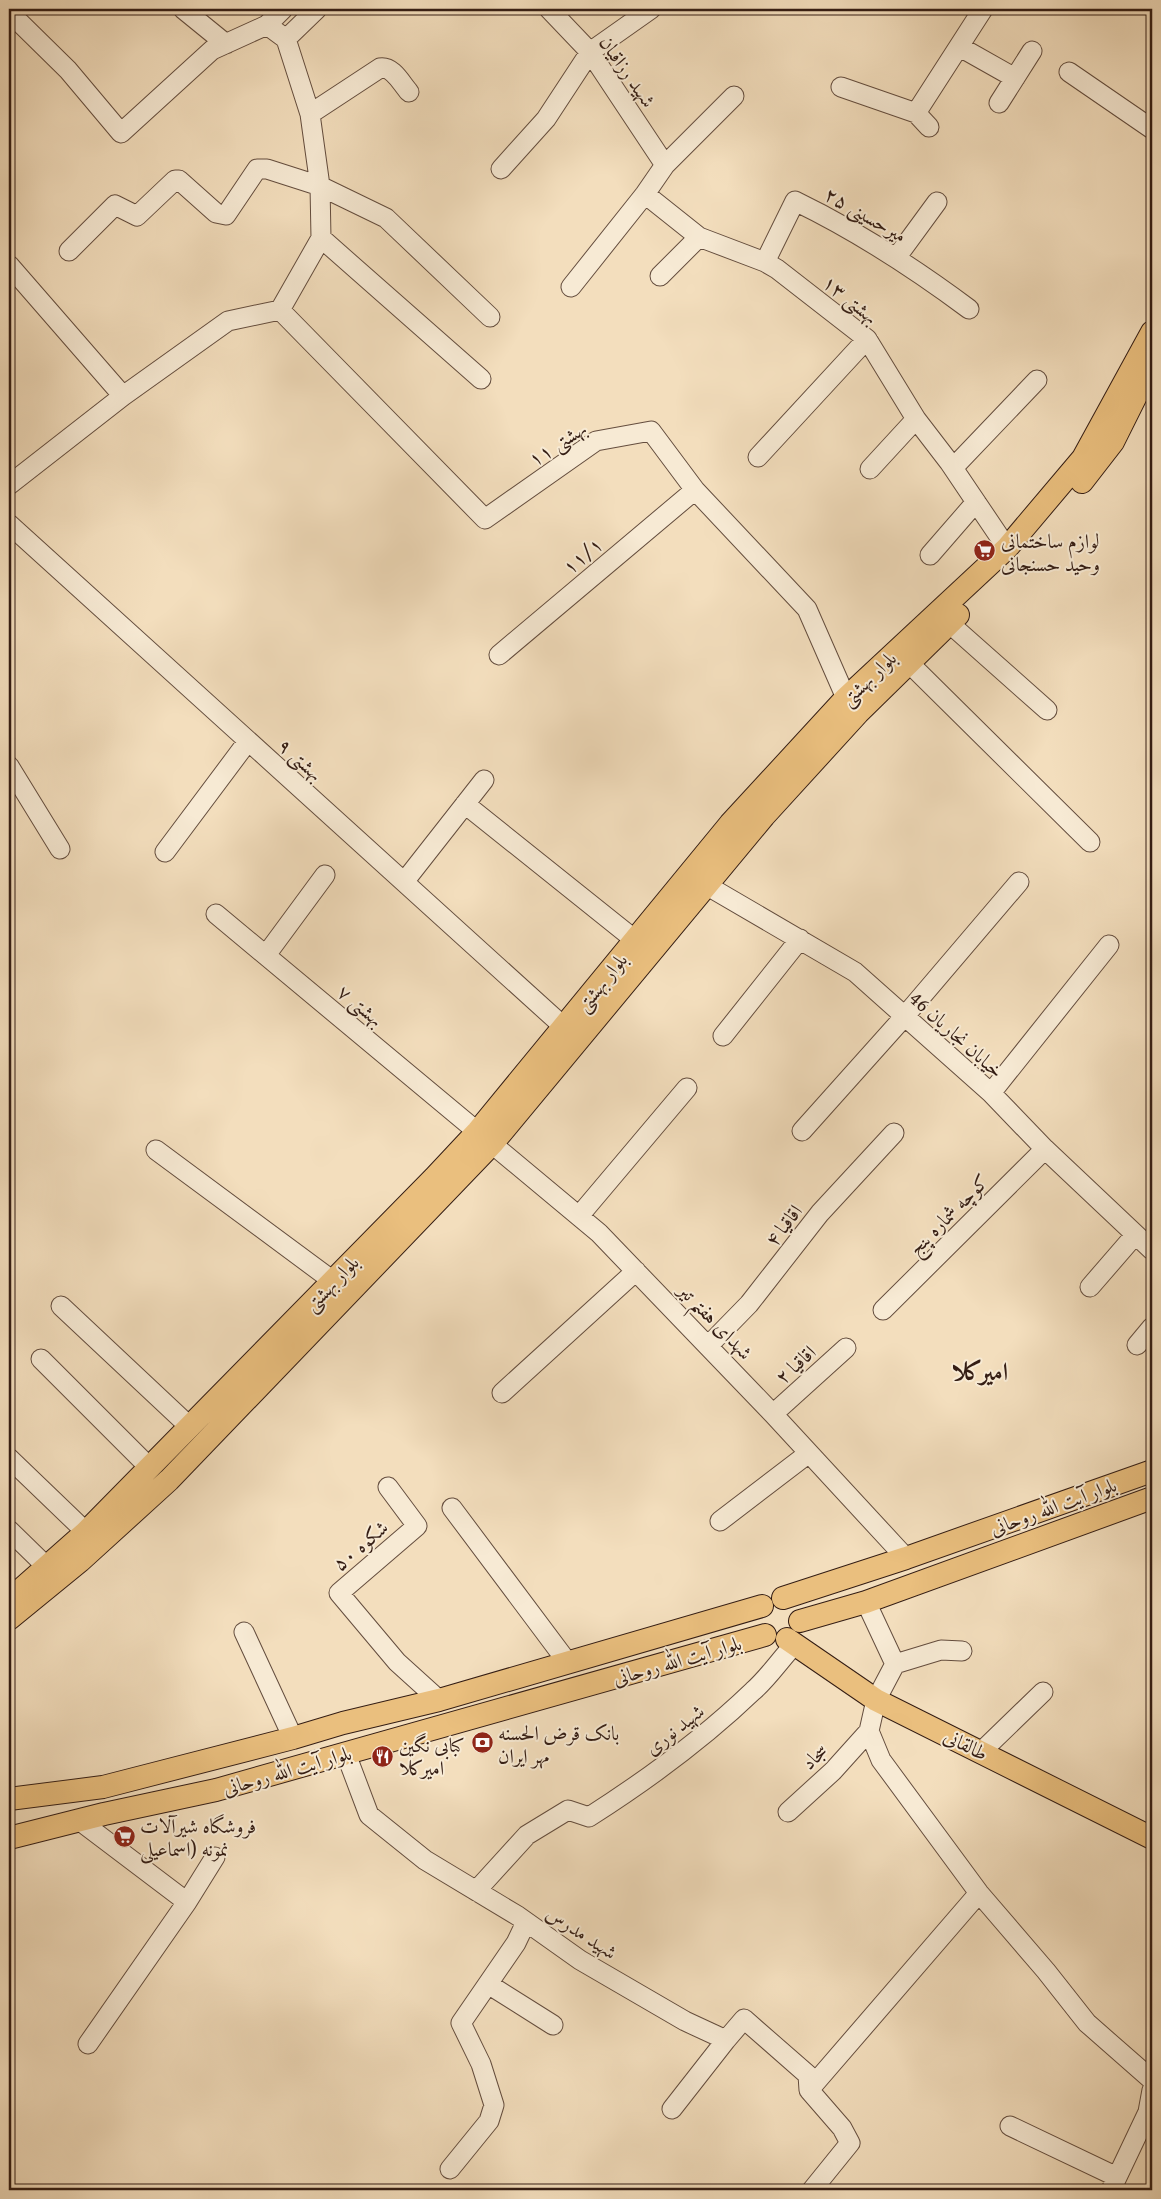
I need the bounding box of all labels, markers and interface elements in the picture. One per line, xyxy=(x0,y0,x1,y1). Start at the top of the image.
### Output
street label: شهید رزاقیان xyxy=(593,29,663,113)
street label: میرحسینی ۲۵ xyxy=(819,179,912,250)
street label: بهشتی ۱۳ xyxy=(816,267,885,331)
street label: بهشتی ۱۱ xyxy=(522,413,592,474)
place label: لوازم ساختمانی وحید حسنجانی xyxy=(1001,526,1100,578)
street label: ۱۱/۱ xyxy=(556,530,608,580)
supermarket icon: لوازم ساختمانی وحید حسنجانی xyxy=(973,539,997,563)
street label: بلوار بهشتی xyxy=(833,644,903,713)
street label: بهشتی ۹ xyxy=(271,731,330,788)
street label: بلوار بهشتی xyxy=(568,946,635,1018)
street label: بهشتی ۷ xyxy=(331,977,390,1034)
street label: خیابان نجاریان 46 xyxy=(903,984,1011,1084)
street label: کوچه شماره پنج xyxy=(901,1167,998,1264)
street label: اقاقیا ۴ xyxy=(757,1198,809,1252)
street label: بلوار بهشتی xyxy=(297,1248,366,1318)
street label: شهدای هفتم تیر xyxy=(666,1275,760,1370)
street label: اقاقیا ۲ xyxy=(768,1338,822,1390)
district label: امیرکلا xyxy=(952,1353,1008,1389)
street label: بلوار آیت الله روحانی xyxy=(986,1470,1120,1542)
street label: شکوه ۵۰ xyxy=(326,1513,394,1577)
street label: بلوار آیت الله روحانی xyxy=(609,1628,745,1692)
street label: شهید نوری xyxy=(638,1696,710,1762)
place label: بانک قرض الحسنه مهر ایران xyxy=(498,1718,619,1770)
street label: طالقانی xyxy=(939,1721,993,1767)
place label: کبابی نگین امیرکلا xyxy=(399,1730,465,1782)
bank icon: بانک قرض الحسنه مهر ایران xyxy=(470,1731,494,1755)
street label: سجاد xyxy=(794,1736,834,1776)
street label: بلوار آیت الله روحانی xyxy=(219,1738,355,1802)
restaurant icon: کبابی نگین امیرکلا xyxy=(371,1744,395,1768)
place label: فروشگاه شیرآلات نمونه (اسماعیلی xyxy=(140,1811,256,1864)
supermarket icon: فروشگاه شیرآلات نمونه (اسماعیلی xyxy=(112,1825,136,1849)
street label: شهید مدرس xyxy=(541,1898,623,1966)

